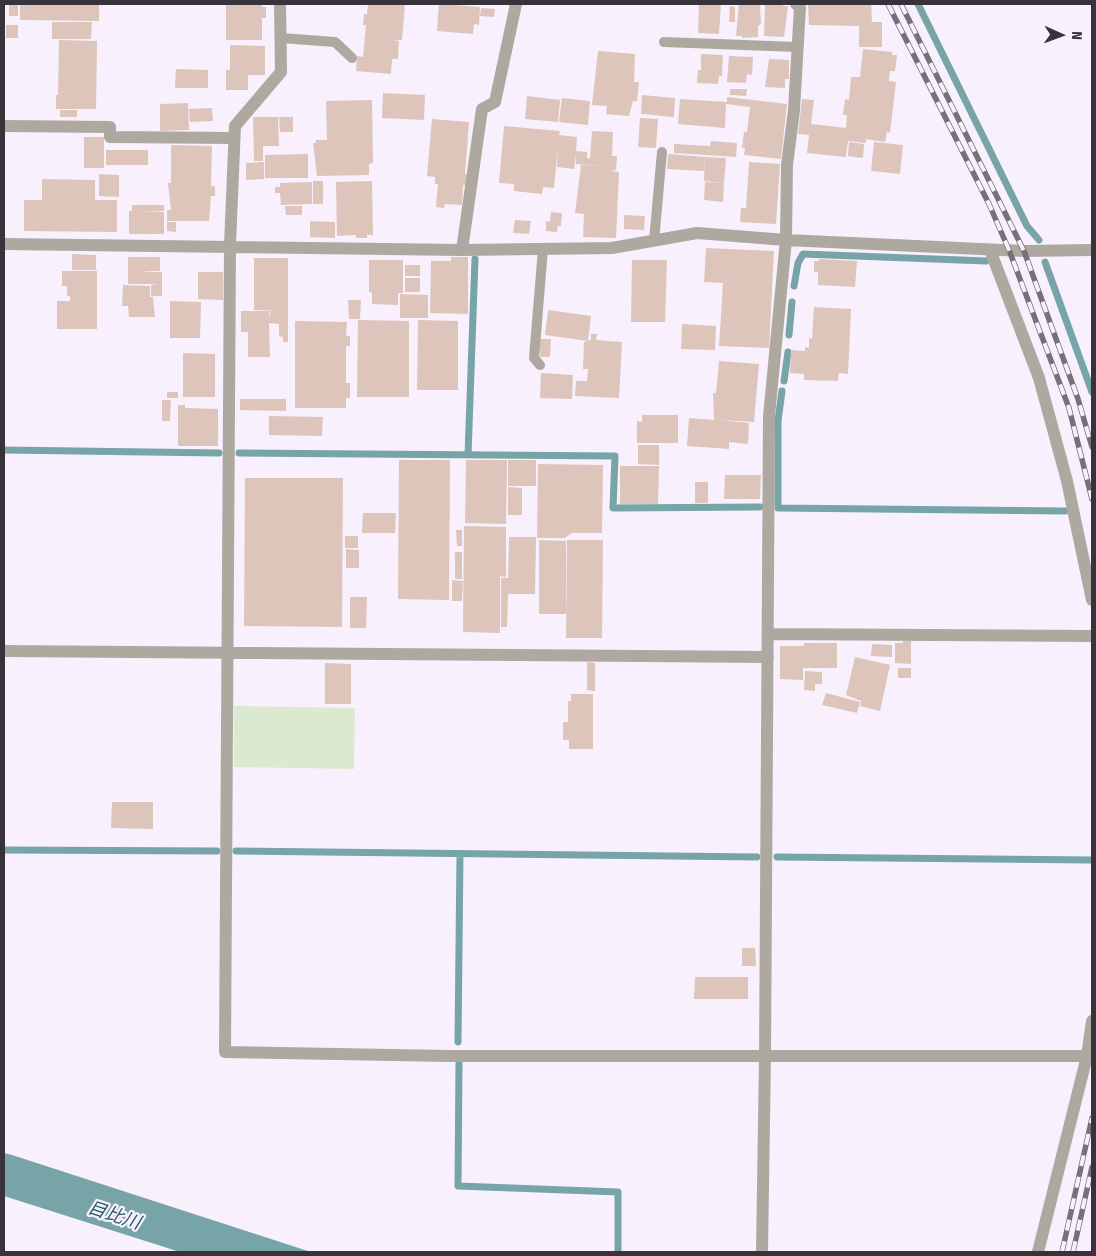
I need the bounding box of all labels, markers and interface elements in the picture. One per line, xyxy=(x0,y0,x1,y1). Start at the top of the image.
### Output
north arrow xyxy=(1036,10,1086,60)
text: N xyxy=(1068,31,1085,40)
water label: 目比川 xyxy=(85,1197,143,1235)

